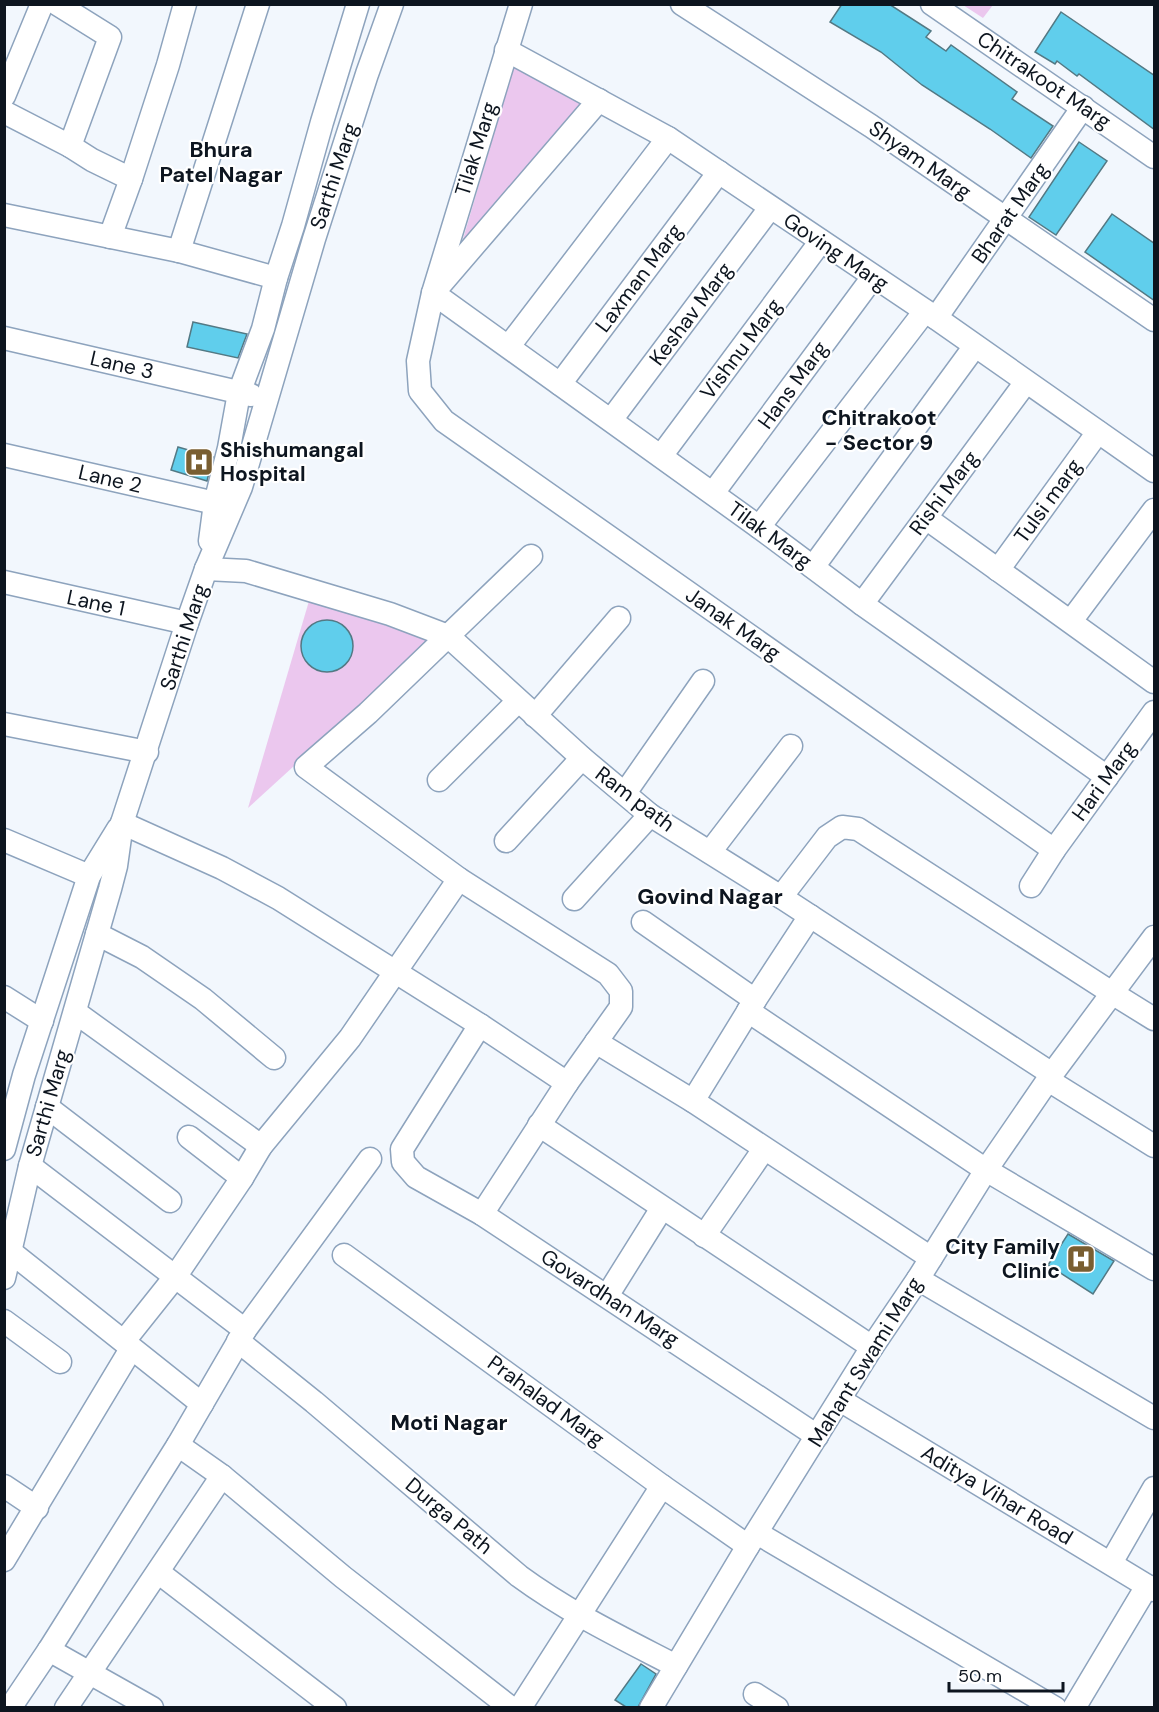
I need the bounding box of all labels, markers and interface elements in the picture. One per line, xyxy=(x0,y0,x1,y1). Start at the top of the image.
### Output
street label: Chitrakoot Marg xyxy=(971,25,1117,135)
street label: Tilak Marg xyxy=(448,98,504,200)
street label: Shyam Marg xyxy=(863,114,977,206)
street label: Sarthi Marg xyxy=(304,119,364,233)
district label: Bhura Patel Nagar xyxy=(159,135,283,189)
street label: Bharat Marg xyxy=(965,157,1055,269)
street label: Goving Marg xyxy=(778,206,894,298)
street label: Laxman Marg xyxy=(589,218,689,338)
street label: Keshav Marg xyxy=(643,257,739,371)
street label: Vishnu Marg xyxy=(694,293,788,405)
street label: Hans Marg xyxy=(752,335,835,435)
street label: Lane 3 xyxy=(87,344,157,386)
district label: Chitrakoot - Sector 9 xyxy=(822,403,937,457)
place label: Shishumangal Hospital xyxy=(220,436,364,488)
street label: Rishi Marg xyxy=(903,445,985,541)
hospital icon: Shishumangal Hospital xyxy=(183,446,215,478)
street label: Tulsi marg xyxy=(1008,453,1088,549)
street label: Lane 2 xyxy=(76,458,144,500)
street label: Tilak Marg xyxy=(722,495,818,575)
street label: Sarthi Marg xyxy=(154,580,214,694)
street label: Janak Marg xyxy=(680,581,786,667)
street label: Lane 1 xyxy=(64,583,128,623)
street label: Hari Marg xyxy=(1066,735,1143,827)
street label: Ram path xyxy=(590,760,680,838)
district label: Govind Nagar xyxy=(637,882,783,911)
street label: Sarthi Marg xyxy=(19,1046,77,1160)
place label: City Family Clinic xyxy=(945,1233,1060,1285)
street label: Govardhan Marg xyxy=(535,1243,685,1353)
hospital icon: City Family Clinic xyxy=(1065,1243,1097,1275)
street label: Mahant Swami Marg xyxy=(801,1272,929,1452)
street label: Prahalad Marg xyxy=(482,1349,610,1453)
district label: Moti Nagar xyxy=(390,1408,508,1437)
street label: Aditya Vihar Road xyxy=(916,1439,1078,1551)
street label: Durga Path xyxy=(399,1471,499,1561)
scale bar xyxy=(949,1655,1063,1693)
text: 50 m xyxy=(958,1664,1002,1688)

